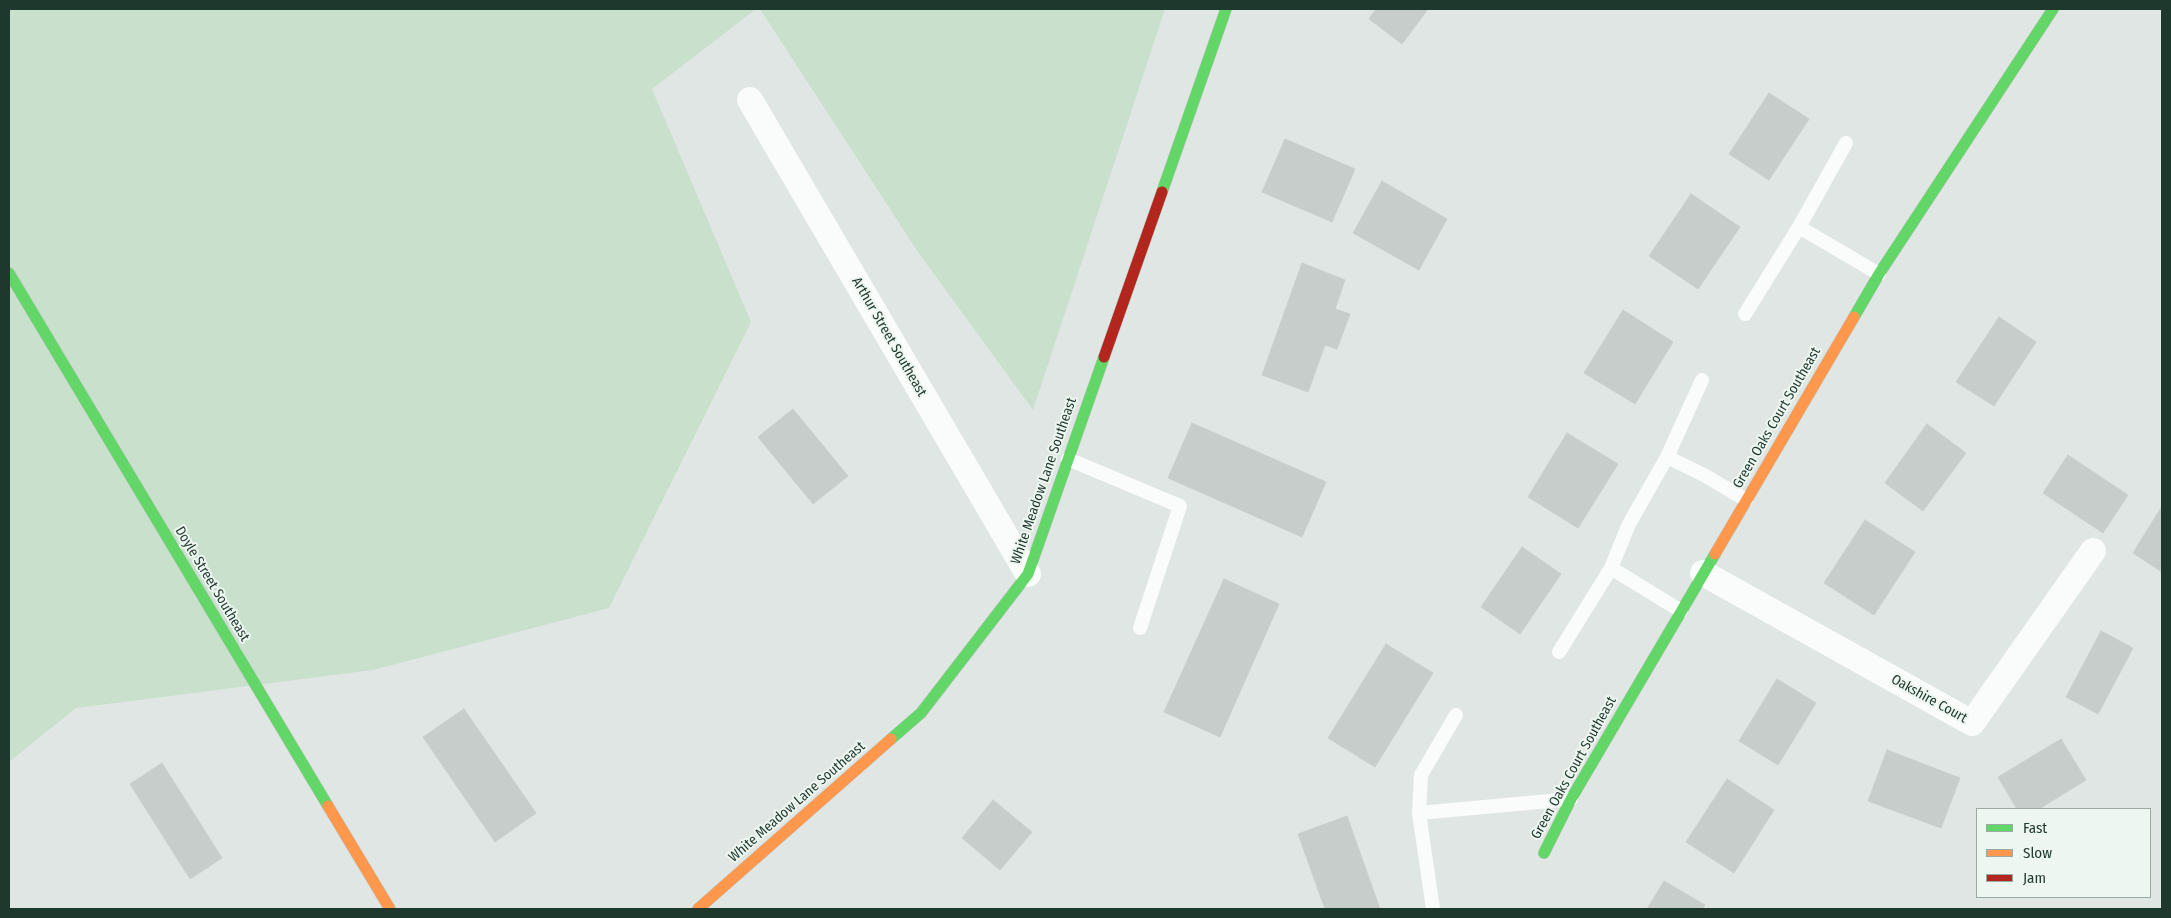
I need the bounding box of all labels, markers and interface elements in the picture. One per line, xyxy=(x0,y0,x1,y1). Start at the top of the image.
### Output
street label: Arthur Street Southeast xyxy=(848,274,930,400)
street label: Green Oaks Court Southeast xyxy=(1730,344,1824,492)
street label: White Meadow Lane Southeast xyxy=(1008,395,1080,567)
street label: Doyle Street Southeast xyxy=(171,524,253,644)
street label: Oakshire Court xyxy=(1888,671,1970,727)
street label: Green Oaks Court Southeast xyxy=(1528,694,1620,842)
street label: White Meadow Lane Southeast xyxy=(725,738,869,866)
legend xyxy=(1976,808,2151,898)
text: Fast xyxy=(2023,819,2047,837)
text: Slow xyxy=(2023,844,2052,862)
text: Jam xyxy=(2023,869,2046,887)

